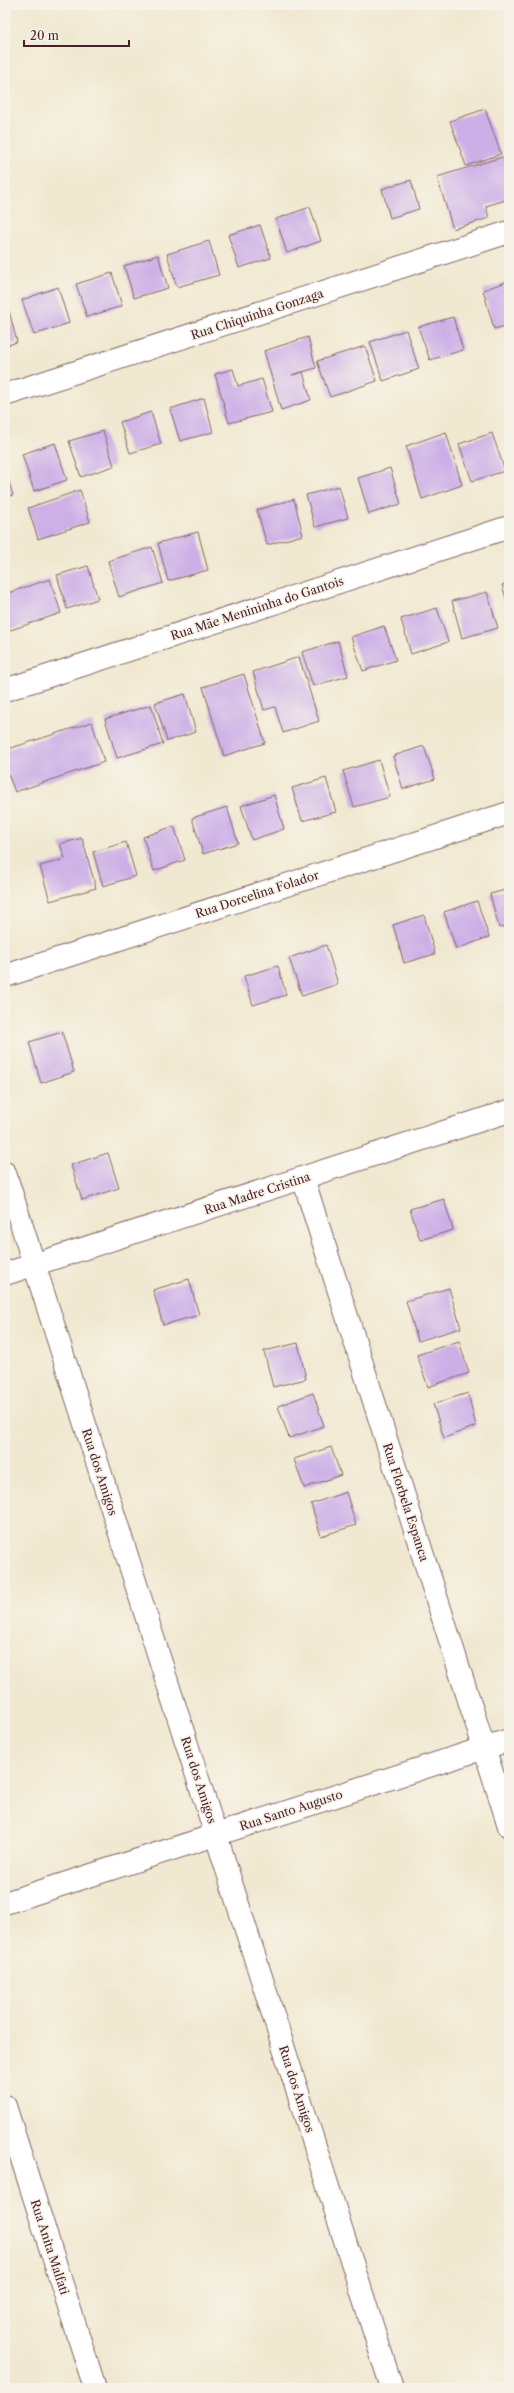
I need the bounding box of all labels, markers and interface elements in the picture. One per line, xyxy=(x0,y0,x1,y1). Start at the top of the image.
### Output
scale bar xyxy=(24,22,129,48)
text: 20 m xyxy=(30,28,59,43)
street label: Rua Chiquinha Gonzaga xyxy=(189,285,326,343)
street label: Rua Mãe Menininha do Gantois xyxy=(169,573,345,643)
street label: Rua Dorcelina Folador xyxy=(193,867,321,921)
street label: Rua Madre Cristina xyxy=(202,1169,313,1217)
street label: Rua dos Amigos xyxy=(79,1427,121,1517)
street label: Rua Florbela Espanca xyxy=(380,1441,432,1564)
street label: Rua dos Amigos xyxy=(178,1735,220,1825)
street label: Rua Santo Augusto xyxy=(238,1786,344,1834)
street label: Rua dos Amigos xyxy=(276,2044,318,2134)
street label: Rua Anita Malfati xyxy=(28,2198,73,2297)

